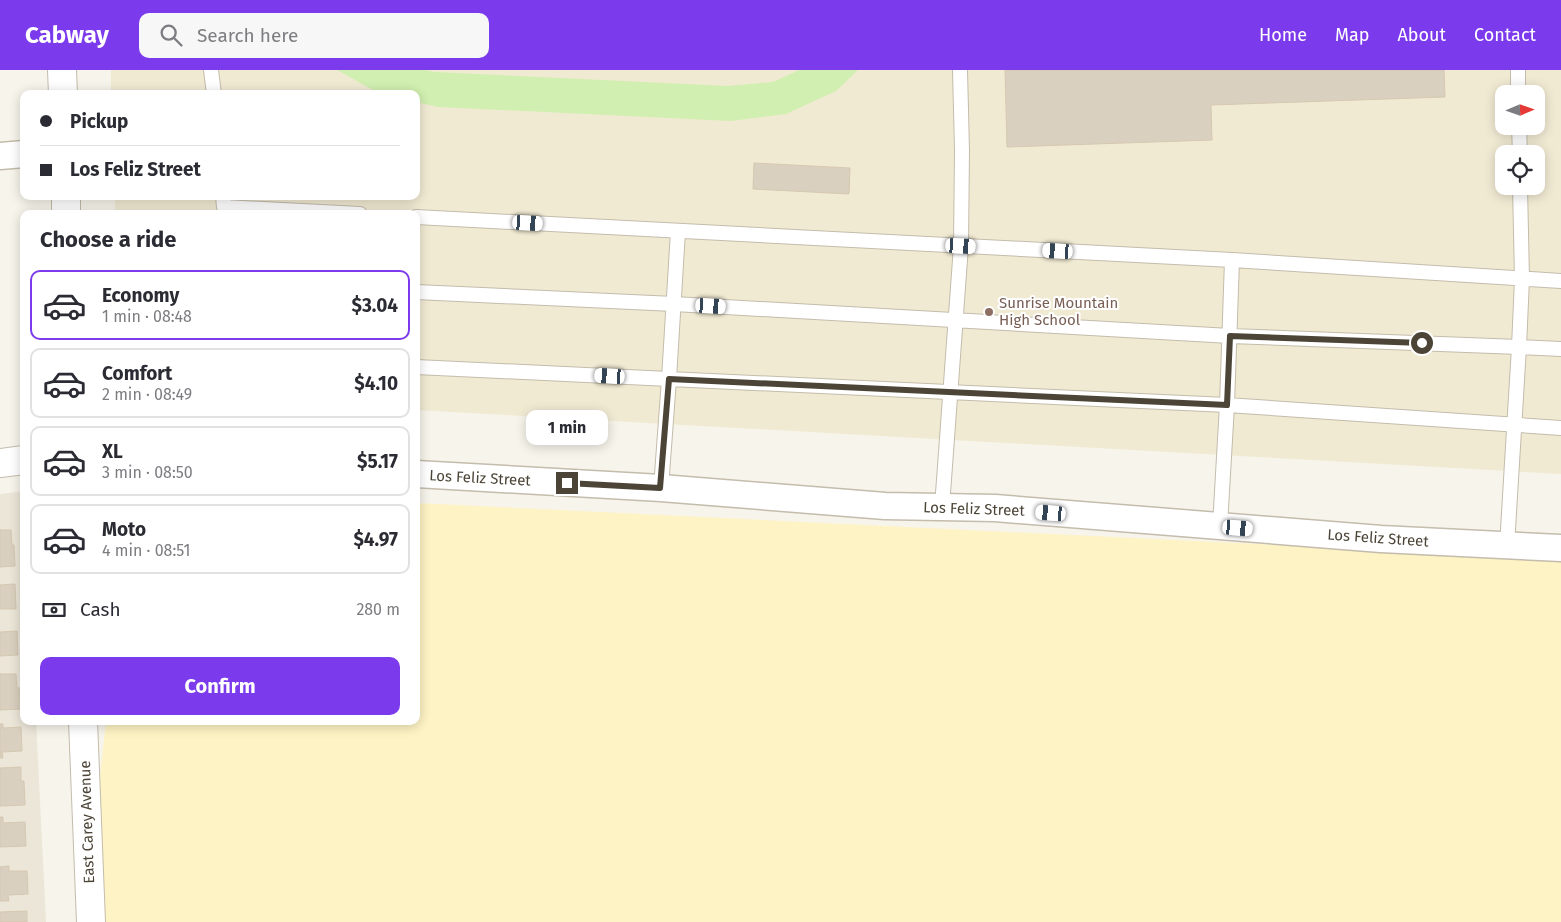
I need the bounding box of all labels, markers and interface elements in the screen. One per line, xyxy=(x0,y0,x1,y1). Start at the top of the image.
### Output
search box xyxy=(139,13,489,58)
text: Cabway xyxy=(25,21,109,49)
icon: search xyxy=(157,21,185,49)
text: Search here xyxy=(197,24,298,47)
text: Home xyxy=(1259,24,1307,46)
text: Map xyxy=(1335,24,1369,46)
text: About xyxy=(1397,24,1446,46)
text: Contact xyxy=(1474,24,1536,46)
north arrow xyxy=(1495,85,1545,135)
map controls xyxy=(1495,85,1545,195)
text: Pickup xyxy=(70,110,128,133)
button: locate xyxy=(1495,145,1545,195)
text: Los Feliz Street xyxy=(70,158,201,181)
car xyxy=(512,215,543,231)
text: Choose a ride xyxy=(40,226,176,253)
car xyxy=(945,238,976,254)
car xyxy=(1042,243,1073,259)
icon: car xyxy=(42,283,87,328)
text: Economy xyxy=(102,284,179,307)
text: $3.04 xyxy=(352,294,398,317)
place label: Sunrise Mountain High School xyxy=(999,294,1118,329)
car xyxy=(695,298,726,314)
marker: Sunrise Mountain High School xyxy=(983,306,995,318)
text: 1 min · 08:48 xyxy=(102,307,192,326)
route start xyxy=(1411,332,1433,354)
icon: car xyxy=(42,361,87,406)
text: Comfort xyxy=(102,362,172,385)
car xyxy=(594,368,625,384)
text: $4.10 xyxy=(354,372,398,395)
text: 2 min · 08:49 xyxy=(102,385,192,404)
callout: 1 min xyxy=(526,410,608,446)
text: 1 min xyxy=(548,418,586,437)
icon: car xyxy=(42,439,87,484)
text: XL xyxy=(102,440,123,463)
text: $5.17 xyxy=(357,450,398,473)
text: 3 min · 08:50 xyxy=(102,463,193,482)
street label: Los Feliz Street xyxy=(429,466,532,490)
route end xyxy=(556,472,578,494)
street label: Los Feliz Street xyxy=(923,498,1026,520)
car xyxy=(1035,504,1066,522)
icon: car xyxy=(42,517,87,562)
text: Moto xyxy=(102,518,146,541)
car xyxy=(1222,519,1253,537)
street label: Los Feliz Street xyxy=(1327,525,1430,551)
text: $4.97 xyxy=(353,528,398,551)
text: 4 min · 08:51 xyxy=(102,541,190,560)
icon: cash xyxy=(40,596,68,624)
text: Cash xyxy=(80,598,121,621)
text: 280 m xyxy=(356,600,400,619)
button: Confirm xyxy=(40,657,400,715)
street label: East Carey Avenue xyxy=(76,760,98,884)

